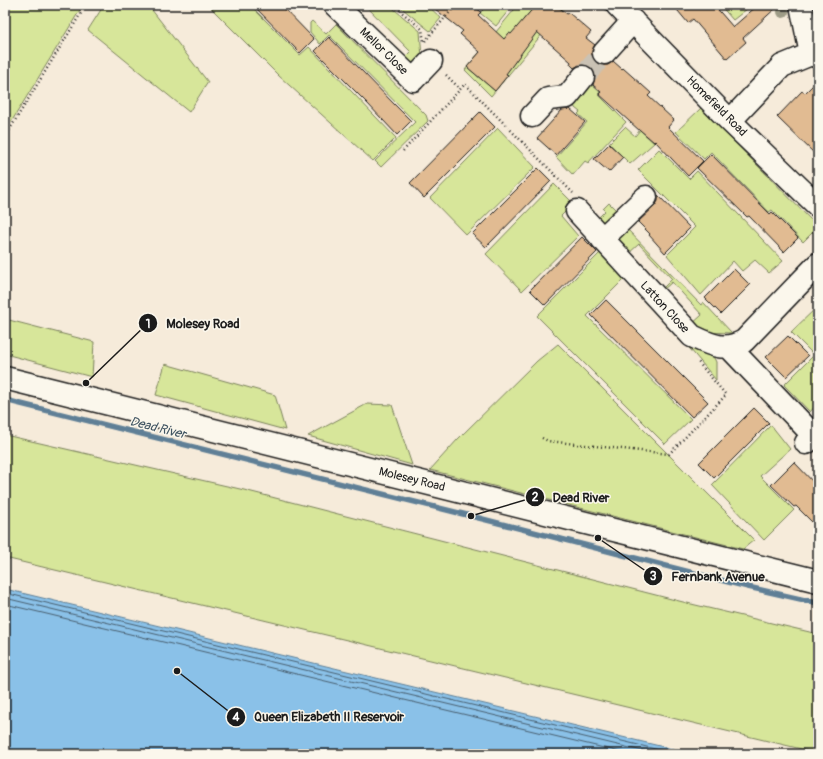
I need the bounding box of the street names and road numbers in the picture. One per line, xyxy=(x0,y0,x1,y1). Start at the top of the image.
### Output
street label: Mellor Close xyxy=(356,25,411,78)
street label: Homefield Road xyxy=(683,73,750,140)
street label: Latton Close xyxy=(637,278,692,336)
street label: Molesey Road xyxy=(377,464,447,495)

